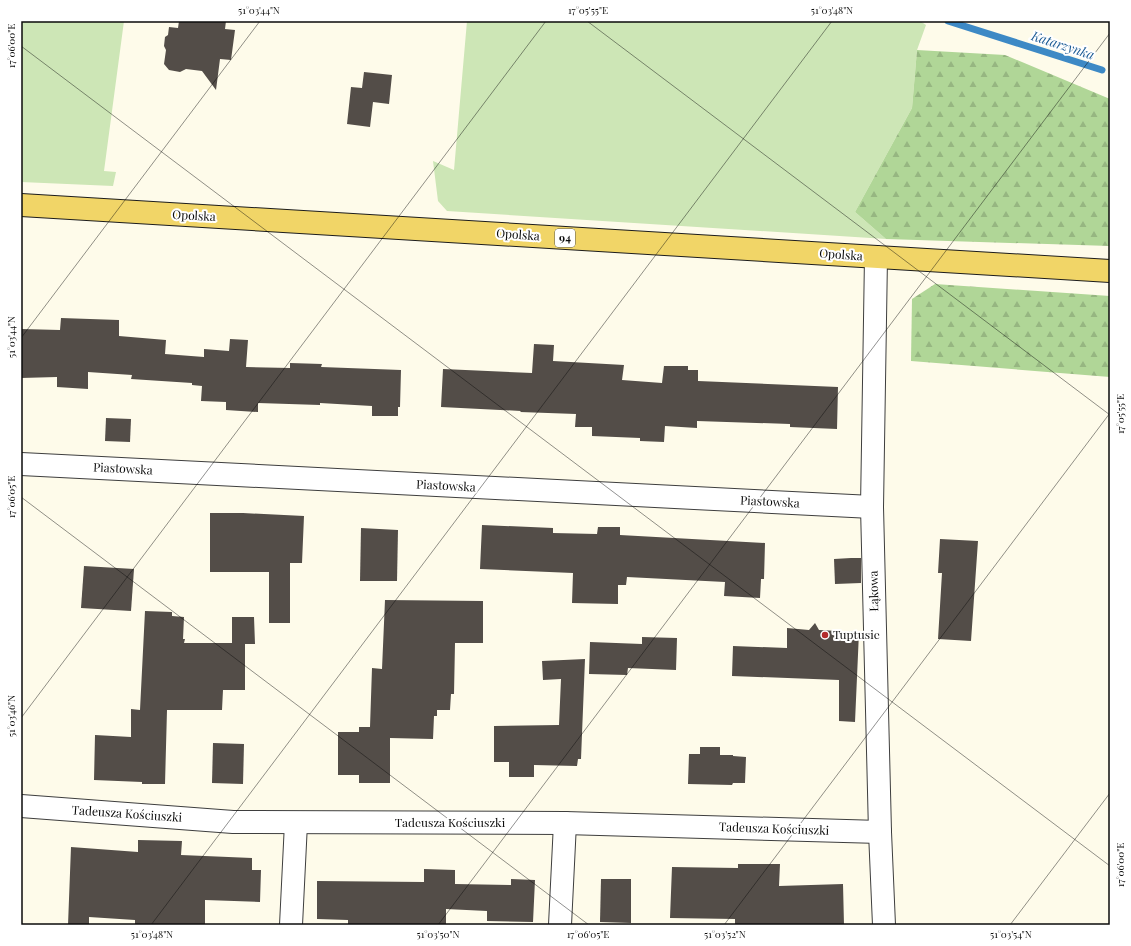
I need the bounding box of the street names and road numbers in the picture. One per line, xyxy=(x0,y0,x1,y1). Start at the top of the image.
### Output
street label: Opolska xyxy=(172,206,216,224)
street label: Opolska xyxy=(496,225,540,244)
road number: 94 xyxy=(555,229,575,247)
street label: Opolska xyxy=(819,245,863,264)
street label: Piastowska xyxy=(93,458,153,478)
street label: Piastowska xyxy=(416,475,476,495)
street label: Piastowska xyxy=(740,491,800,511)
street label: Łąkowa xyxy=(865,570,881,612)
street label: Tadeusza Kościuszki xyxy=(71,801,183,825)
street label: Tadeusza Kościuszki xyxy=(395,814,506,830)
street label: Tadeusza Kościuszki xyxy=(719,818,830,838)

